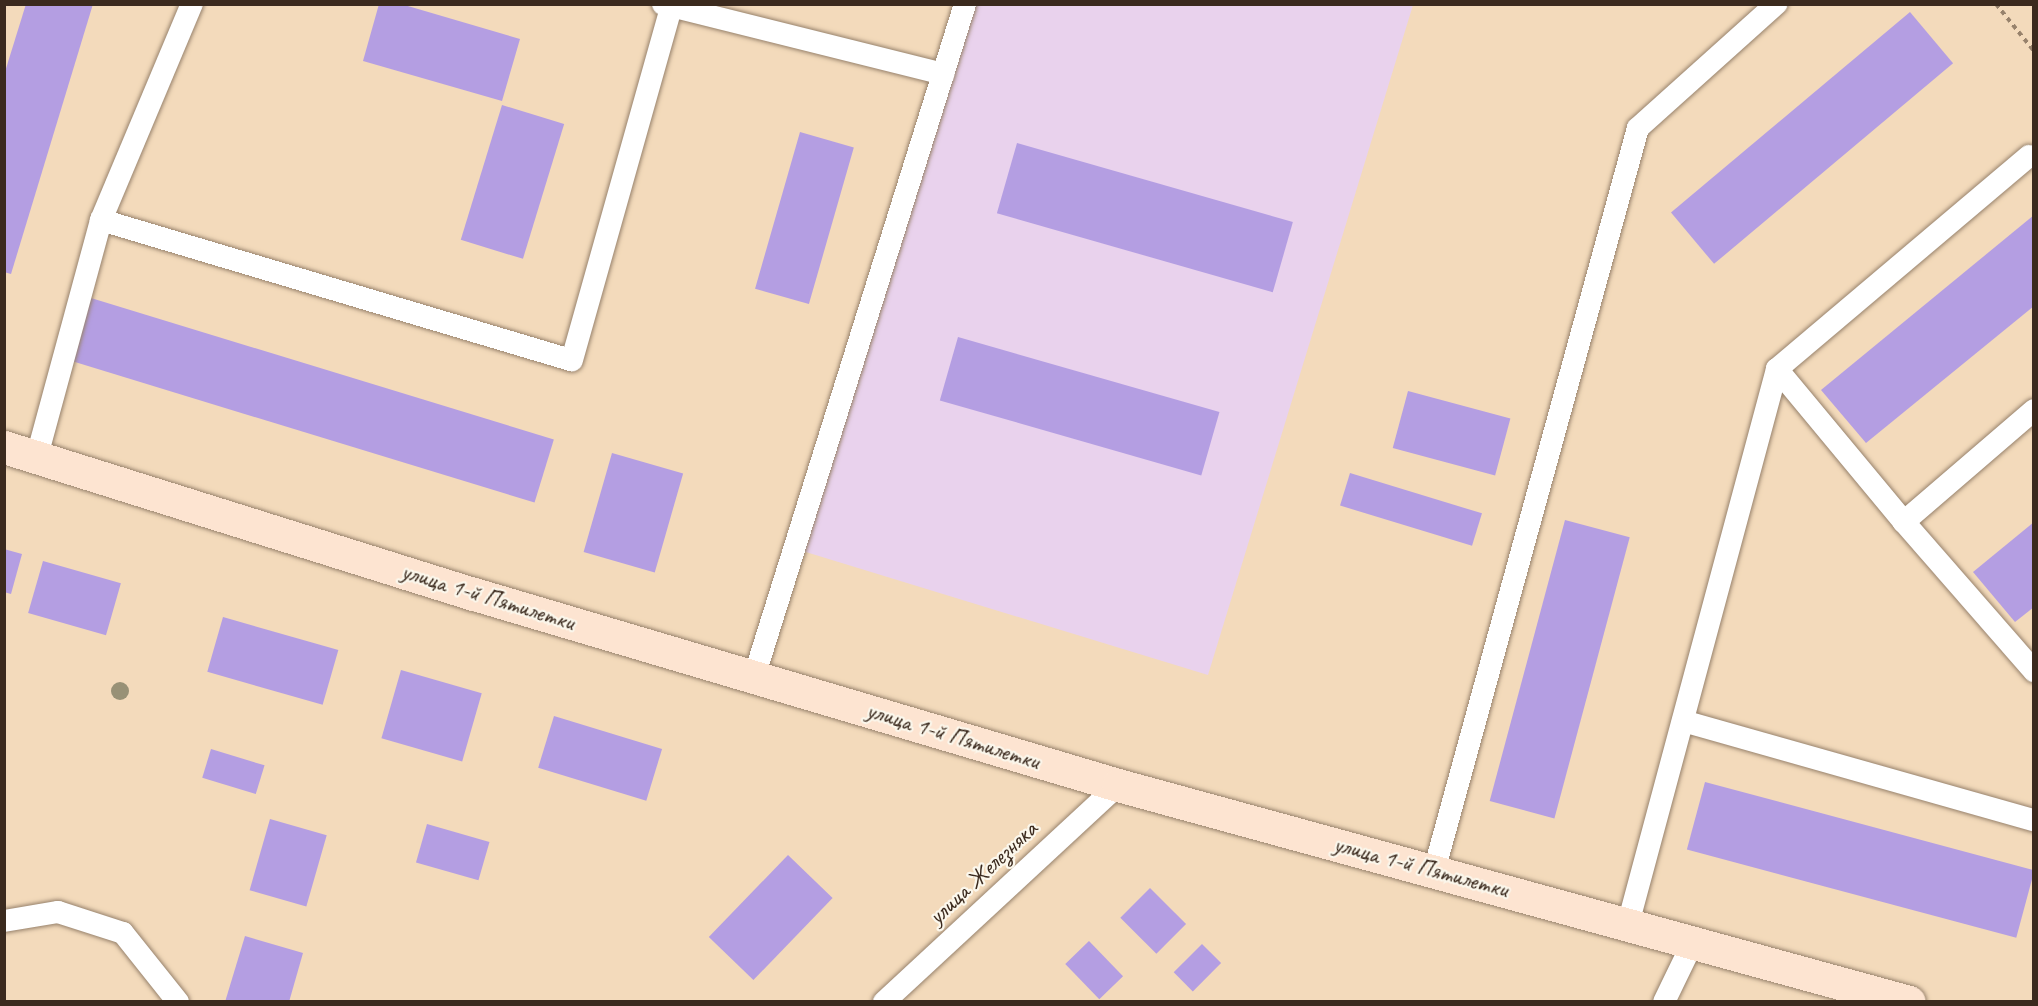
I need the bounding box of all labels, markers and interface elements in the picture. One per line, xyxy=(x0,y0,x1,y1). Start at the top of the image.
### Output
street label: улица 1-й Пятилетки xyxy=(398,557,578,637)
street label: улица 1-й Пятилетки xyxy=(863,696,1043,776)
street label: улица Железняка xyxy=(922,815,1044,931)
street label: улица 1-й Пятилетки xyxy=(1331,830,1511,904)

